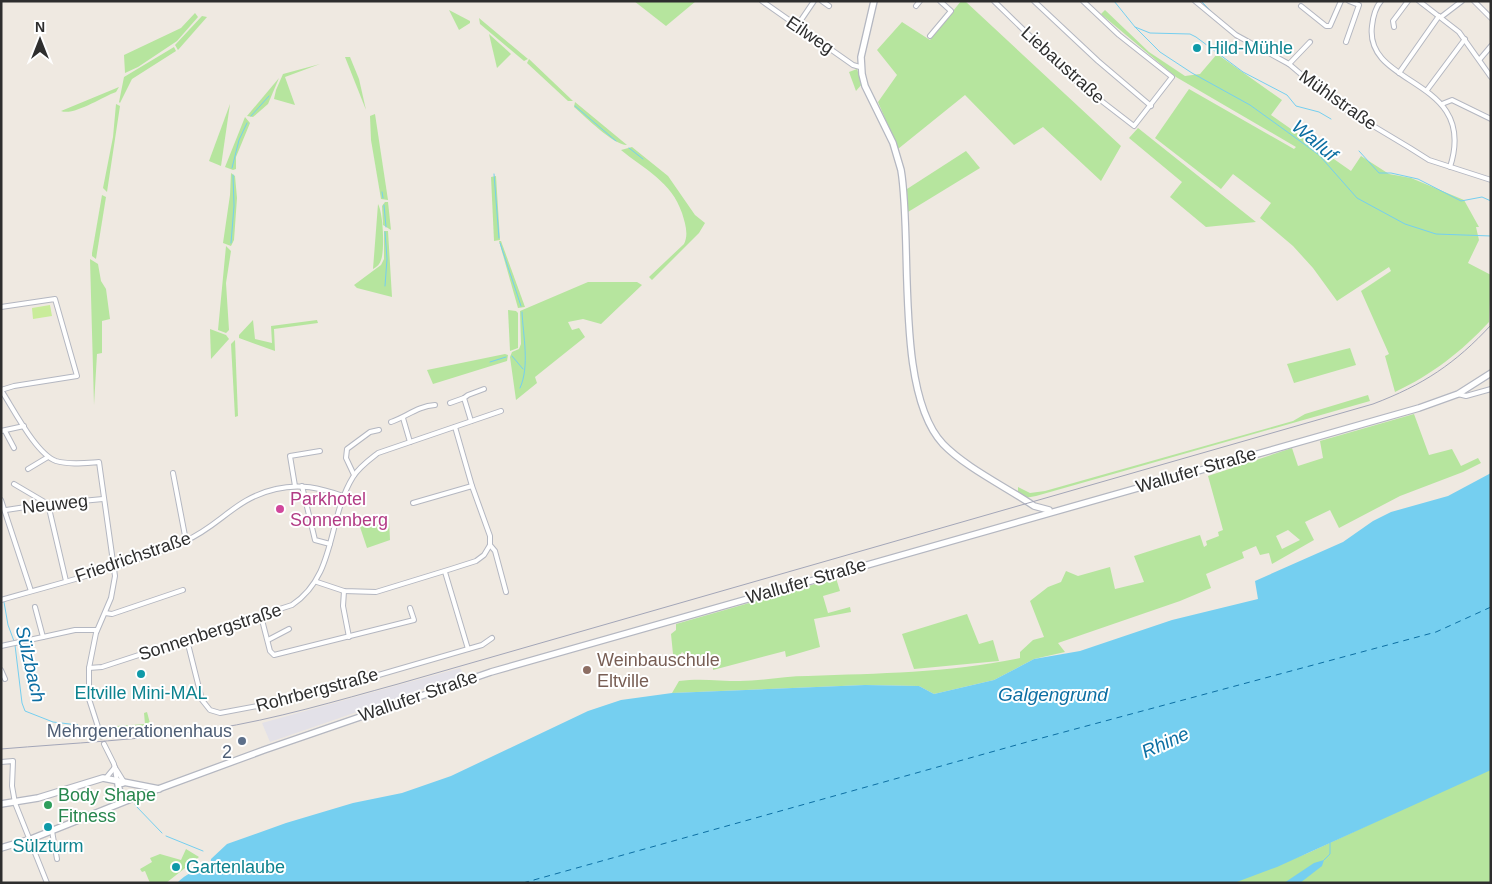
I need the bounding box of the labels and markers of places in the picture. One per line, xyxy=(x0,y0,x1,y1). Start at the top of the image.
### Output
place label: Hild-Mühle xyxy=(1207,38,1293,58)
marker: Hild-Mühle xyxy=(1191,42,1203,54)
place label: Parkhotel Sonnenberg xyxy=(290,489,388,530)
marker: Parkhotel Sonnenberg xyxy=(274,503,286,515)
place label: Weinbauschule Eltville xyxy=(597,650,720,691)
marker: Weinbauschule Eltville xyxy=(581,664,593,676)
marker: Eltville Mini-MAL xyxy=(135,668,147,680)
place label: Eltville Mini-MAL xyxy=(74,683,208,703)
place label: Mehrgenerationenhaus 2 xyxy=(47,721,232,762)
marker: Mehrgenerationenhaus 2 xyxy=(236,735,248,747)
place label: Body Shape Fitness xyxy=(58,785,156,826)
marker: Body Shape Fitness xyxy=(42,799,54,811)
marker: Sülzturm xyxy=(42,821,54,833)
place label: Sülzturm xyxy=(12,836,84,856)
place label: Gartenlaube xyxy=(186,857,285,877)
marker: Gartenlaube xyxy=(170,861,182,873)

